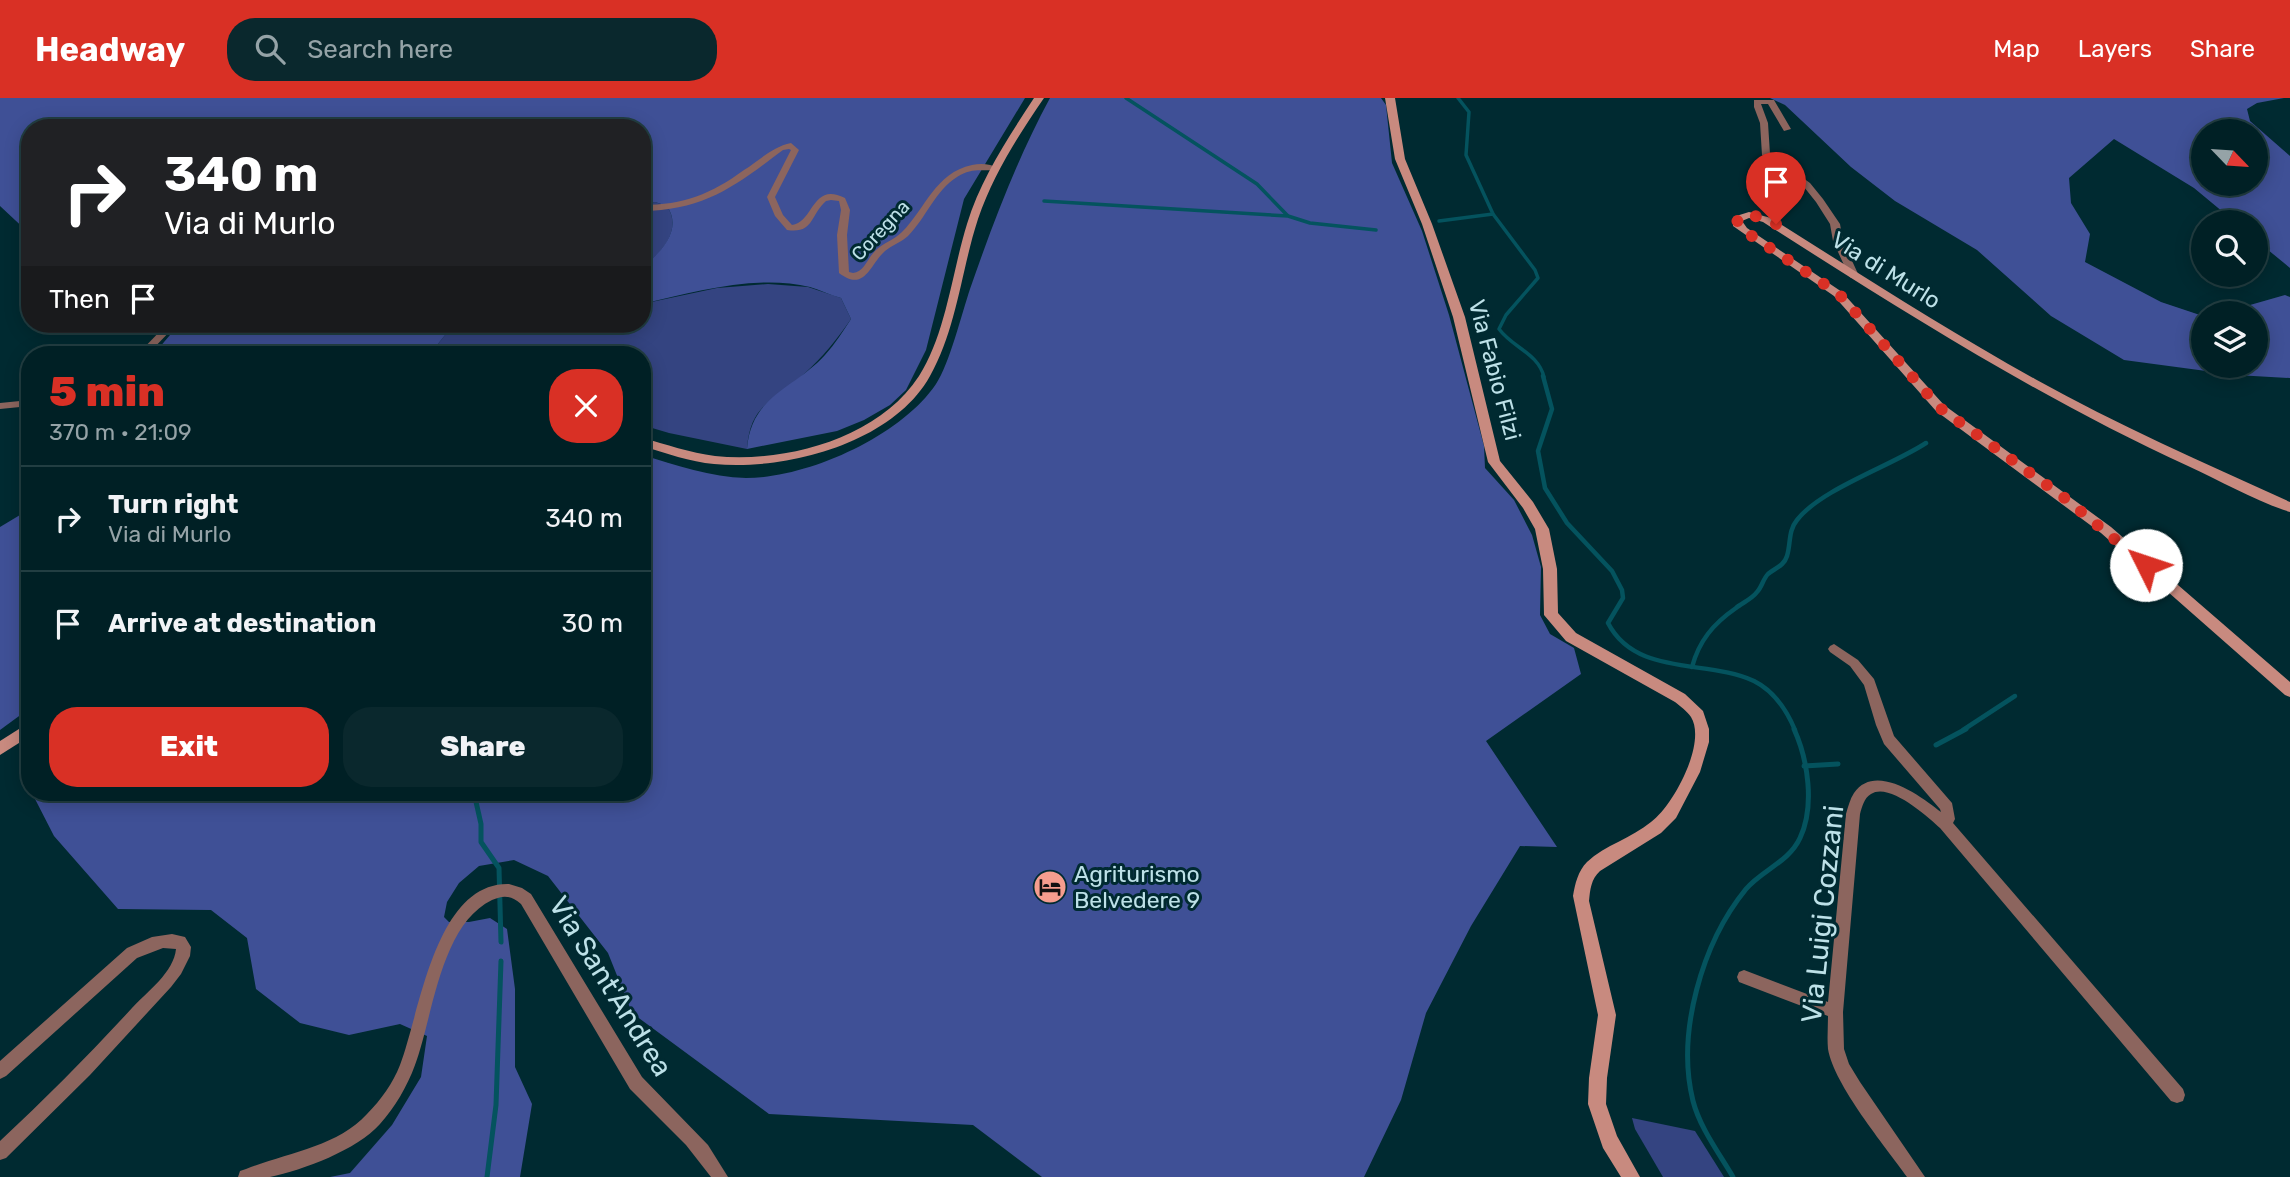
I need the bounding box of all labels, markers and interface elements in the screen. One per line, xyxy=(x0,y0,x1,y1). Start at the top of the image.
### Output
search box xyxy=(227,18,717,81)
text: Headway xyxy=(35,30,185,69)
icon: search xyxy=(251,30,289,68)
text: Search here xyxy=(307,34,453,65)
text: Map xyxy=(1993,35,2040,63)
text: Layers xyxy=(2078,35,2152,63)
text: Share xyxy=(2190,35,2255,63)
north arrow xyxy=(2191,119,2268,196)
map controls xyxy=(2191,119,2268,378)
text: 340 m xyxy=(164,145,318,203)
icon: right xyxy=(49,147,140,238)
pin xyxy=(1746,152,1806,224)
icon: arrive xyxy=(1757,163,1795,201)
street label: Coregna xyxy=(847,195,914,265)
text: Via di Murlo xyxy=(164,204,336,242)
button: search xyxy=(2191,210,2268,287)
street label: Via di Murlo xyxy=(1826,225,1946,315)
icon: arrive xyxy=(124,280,162,318)
text: Then xyxy=(49,284,110,315)
street label: Via Fabio Filzi xyxy=(1463,297,1527,443)
button: layers xyxy=(2191,301,2268,378)
text: 5 min xyxy=(49,367,165,417)
button: close xyxy=(549,369,623,443)
text: 370 m · 21:09 xyxy=(49,418,192,446)
text: Turn right xyxy=(108,489,238,520)
icon: right xyxy=(49,500,87,538)
text: 340 m xyxy=(545,503,623,534)
text: Via di Murlo xyxy=(108,520,231,548)
position arrow xyxy=(2109,528,2183,602)
icon: arrive xyxy=(49,605,87,643)
text: Arrive at destination xyxy=(108,608,376,639)
text: 30 m xyxy=(561,608,623,639)
button: Exit xyxy=(49,707,329,787)
button: Share xyxy=(343,707,623,787)
street label: Via Luigi Cozzani xyxy=(1795,803,1850,1025)
place label: Agriturismo Belvedere 9 xyxy=(1074,860,1200,914)
hotel icon: Agriturismo Belvedere 9 xyxy=(1031,868,1069,906)
street label: Via Sant'Andrea xyxy=(542,890,679,1082)

